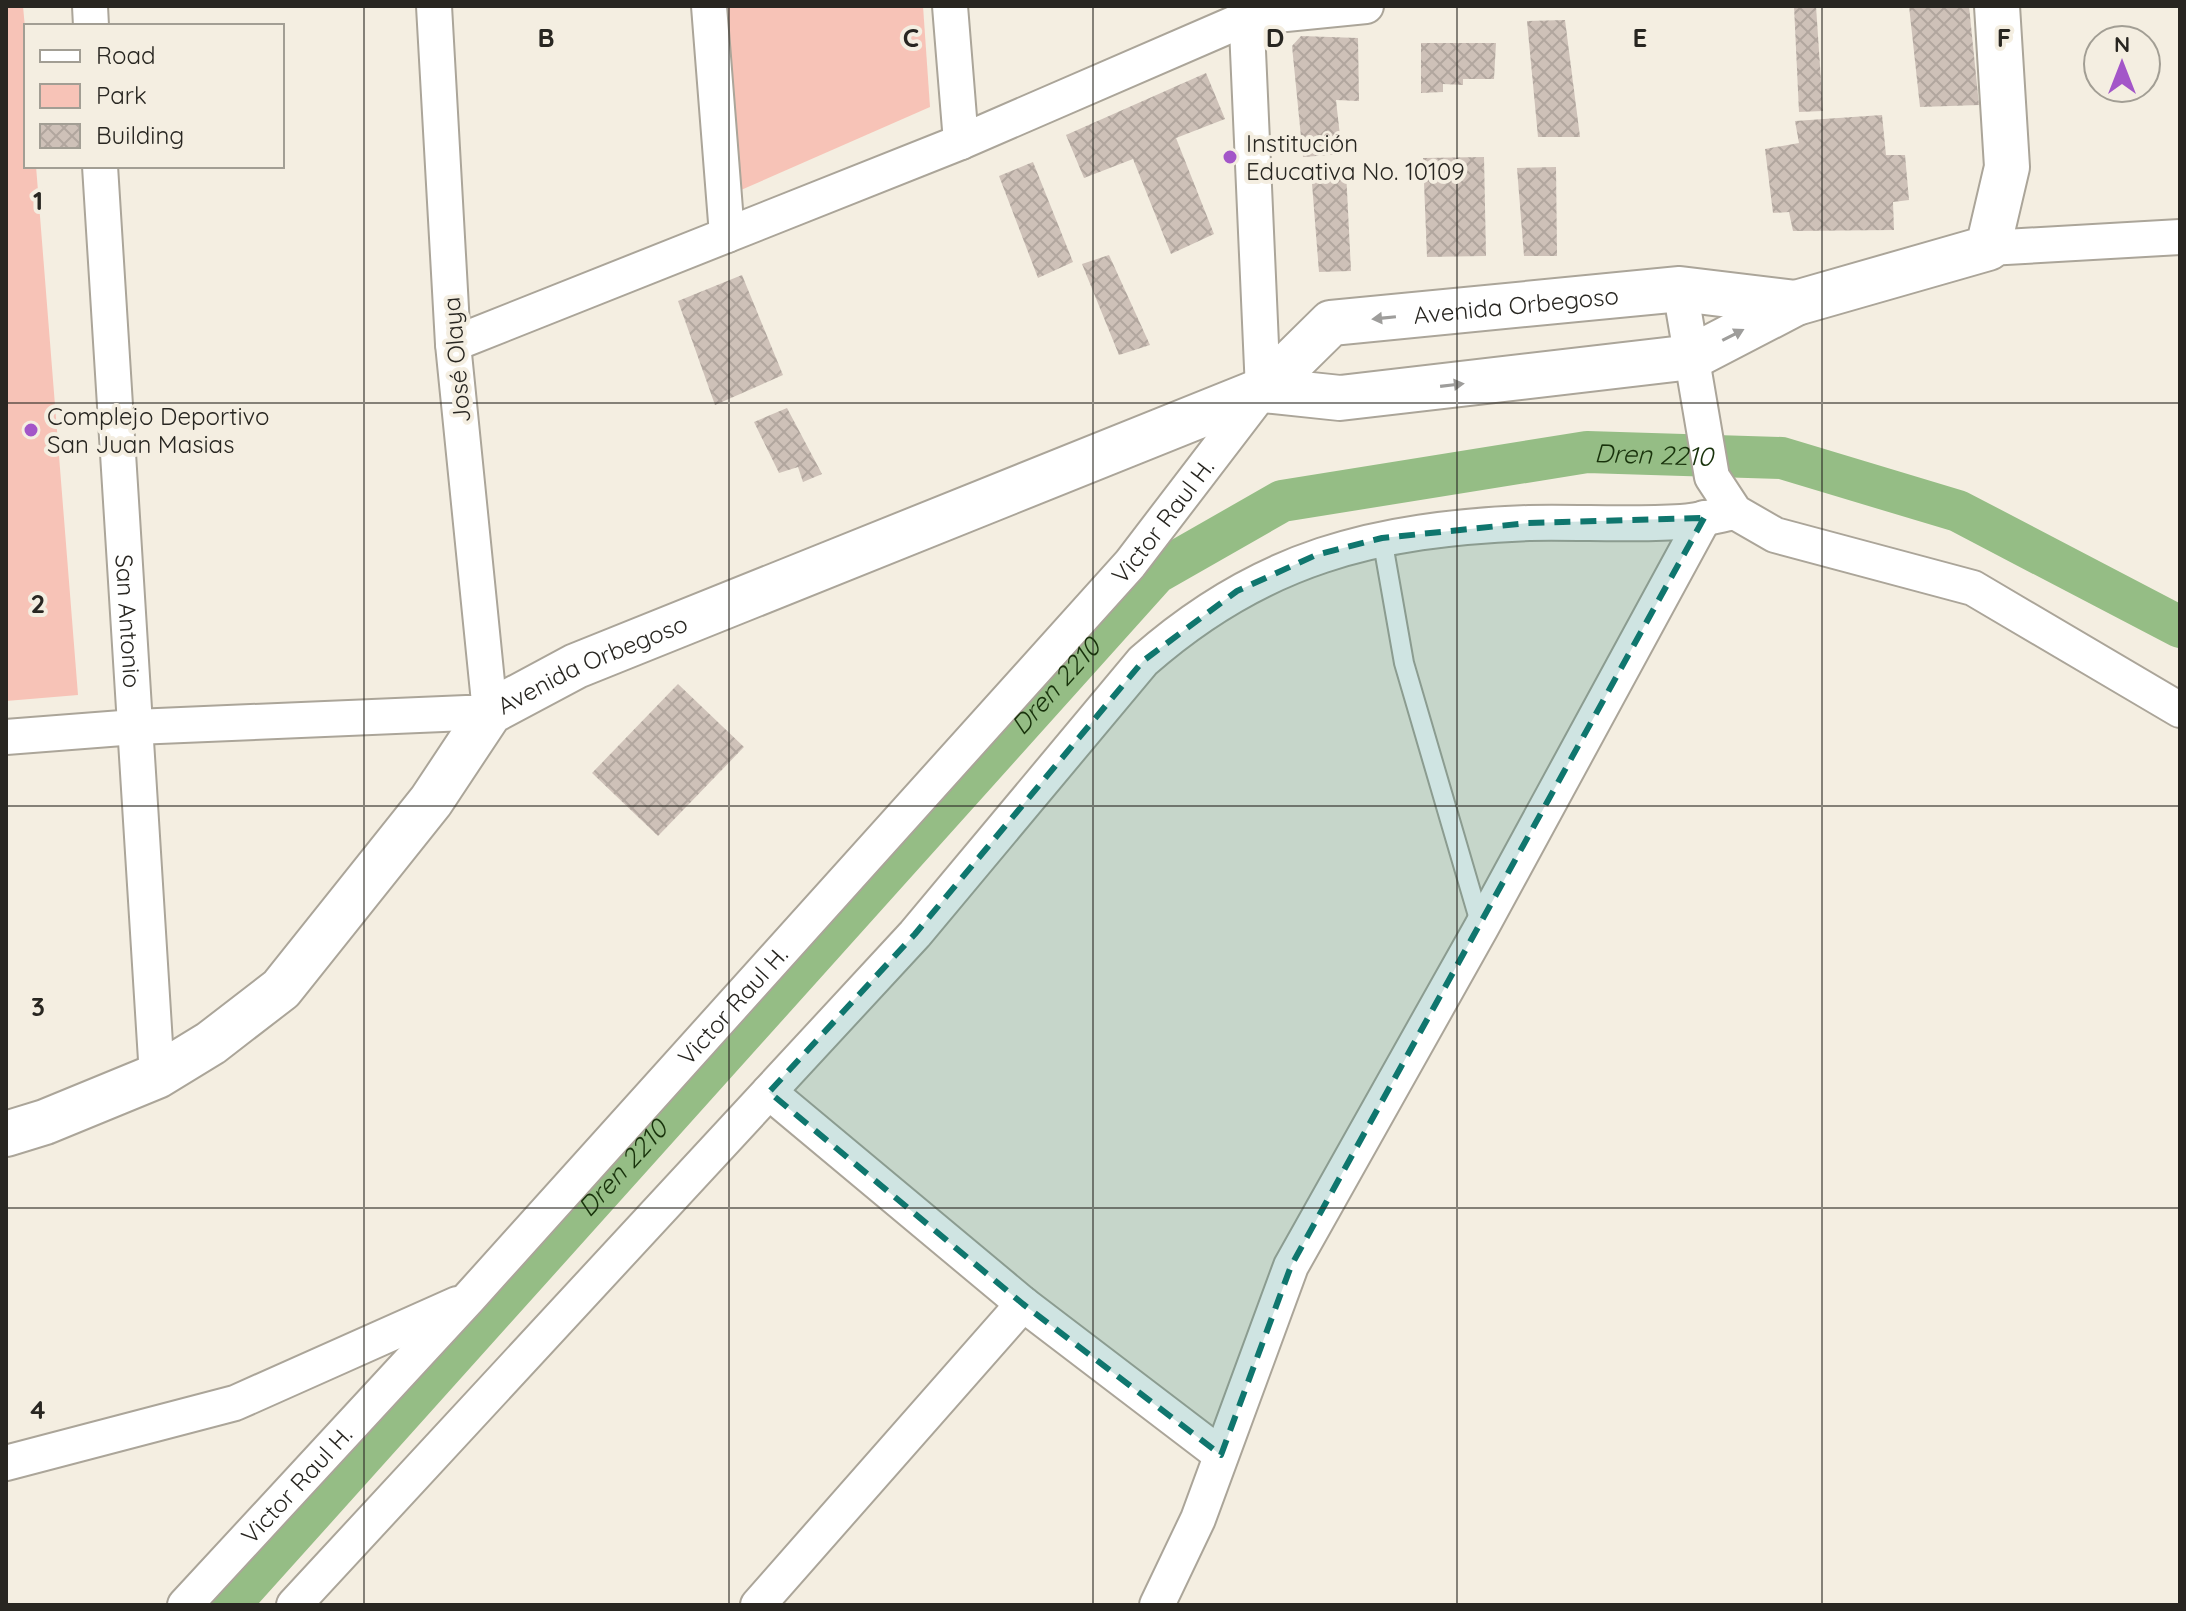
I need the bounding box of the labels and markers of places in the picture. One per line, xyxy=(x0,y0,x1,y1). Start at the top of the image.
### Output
place label: Institución Educativa No. 10109 xyxy=(1246,128,1465,186)
marker: Institución Educativa No. 10109 xyxy=(1221,148,1239,166)
place label: Complejo Deportivo San Juan Masias xyxy=(47,401,270,459)
marker: Complejo Deportivo San Juan Masias xyxy=(22,421,40,439)

